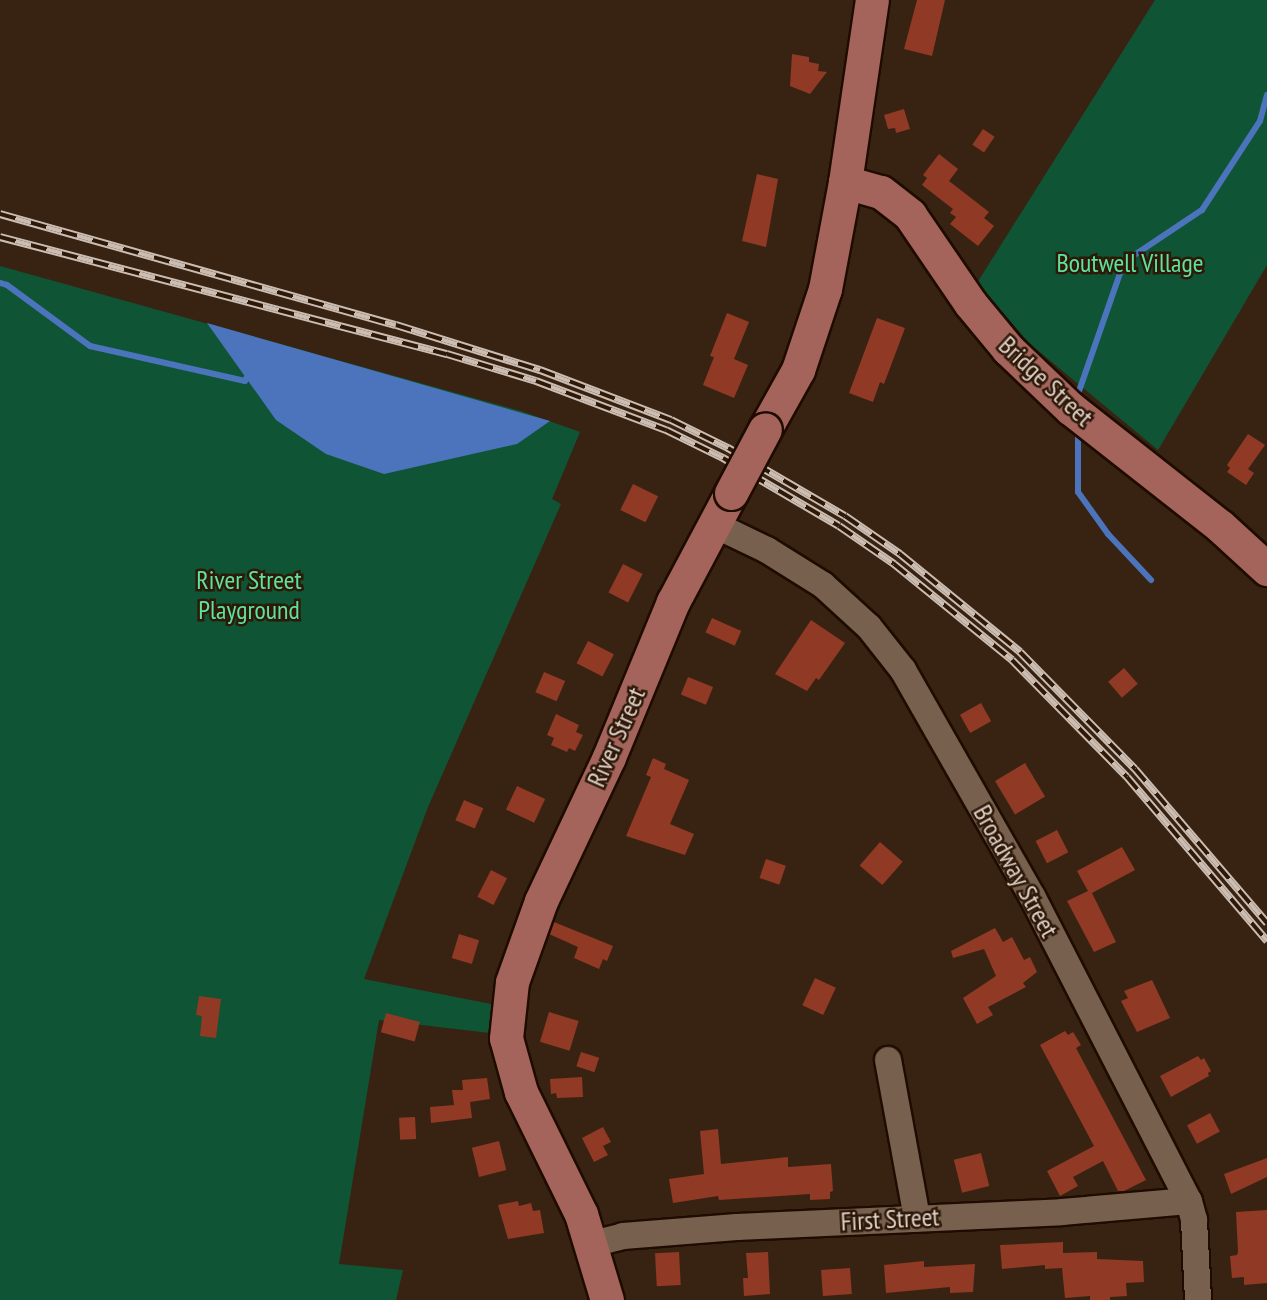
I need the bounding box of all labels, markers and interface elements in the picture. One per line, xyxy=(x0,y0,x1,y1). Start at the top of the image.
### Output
park label: Boutwell Village xyxy=(1056,247,1204,279)
street label: Bridge Street xyxy=(992,329,1100,433)
park label: River Street Playground xyxy=(196,564,302,626)
street label: River Street xyxy=(580,683,652,791)
street label: Broadway Street xyxy=(967,799,1065,943)
street label: First Street xyxy=(840,1201,940,1237)

